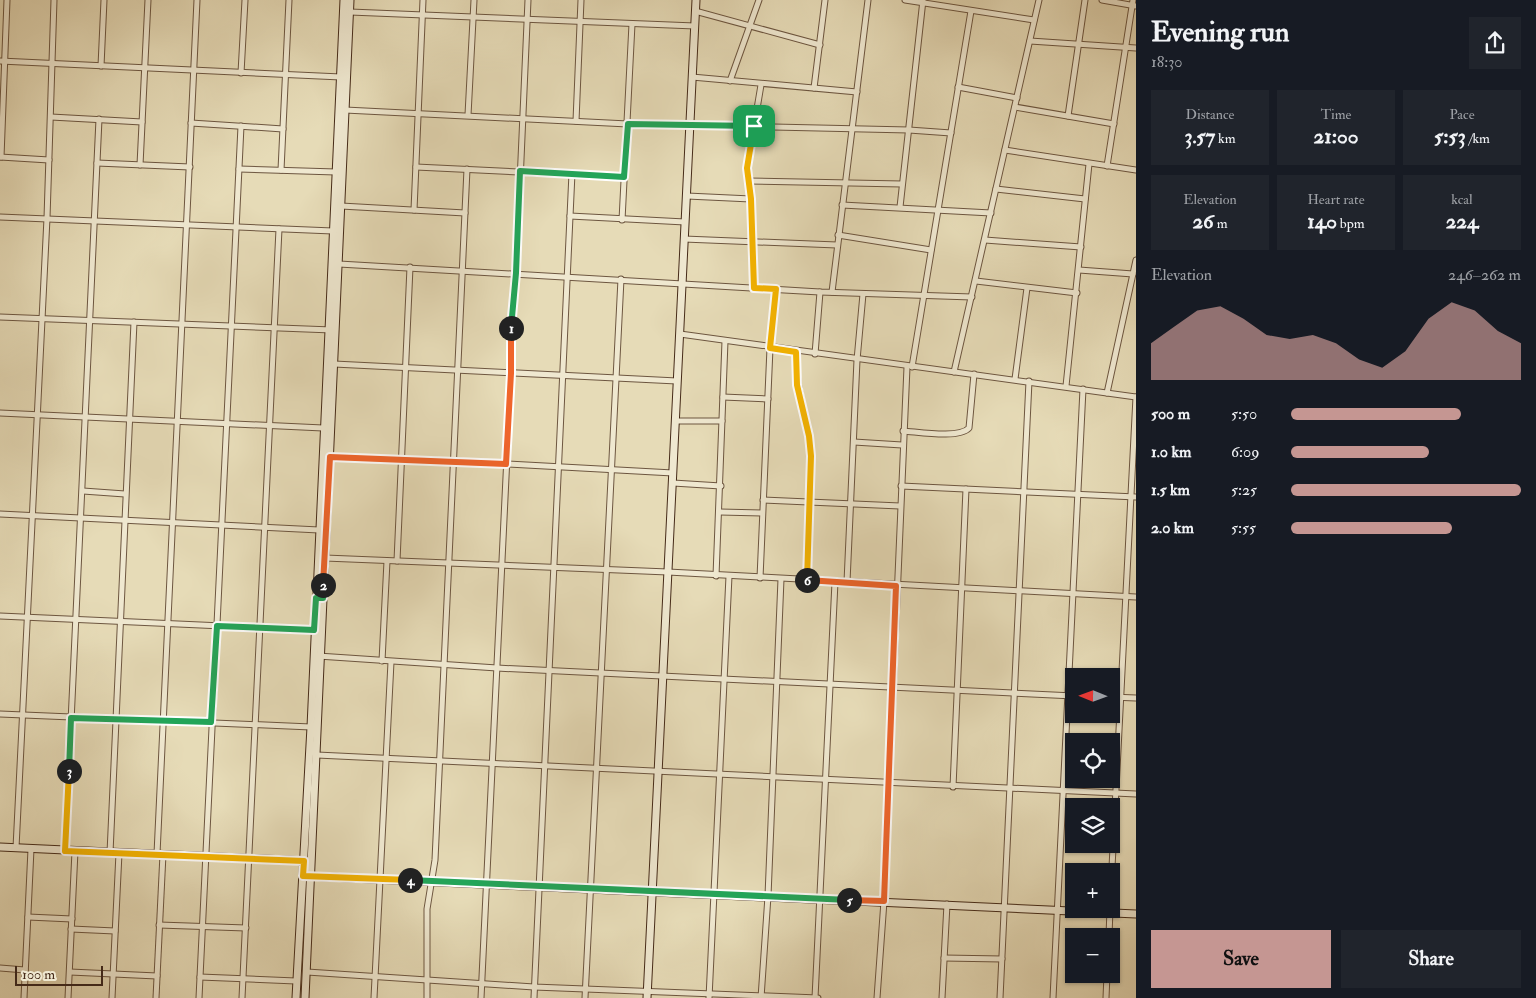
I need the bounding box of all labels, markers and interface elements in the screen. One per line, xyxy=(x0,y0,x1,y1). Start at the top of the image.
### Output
text: Evening run xyxy=(1151,15,1289,50)
button: share xyxy=(1469,17,1521,69)
text: 18:30 xyxy=(1151,52,1183,72)
pin xyxy=(733,105,775,147)
text: Distance xyxy=(1186,106,1234,123)
text: Time xyxy=(1321,106,1351,123)
text: Pace xyxy=(1449,106,1475,123)
icon: arrive xyxy=(740,112,768,140)
text: 3.57 xyxy=(1184,123,1215,150)
text: 21:00 xyxy=(1314,123,1358,150)
text: 5:53 xyxy=(1434,123,1466,150)
text: km xyxy=(1215,130,1236,147)
text: /km xyxy=(1466,130,1490,147)
text: Elevation xyxy=(1183,191,1237,208)
text: Heart rate xyxy=(1308,191,1365,208)
text: kcal xyxy=(1451,191,1473,208)
text: 26 xyxy=(1192,208,1214,235)
text: 140 xyxy=(1307,208,1337,235)
text: 224 xyxy=(1446,208,1478,235)
text: m xyxy=(1214,215,1228,232)
text: bpm xyxy=(1337,215,1365,232)
text: Elevation xyxy=(1151,265,1212,285)
text: 246–262 m xyxy=(1448,265,1521,285)
pin: 1 xyxy=(498,316,524,340)
text: 1 xyxy=(509,320,514,337)
text: 500 m xyxy=(1151,404,1190,424)
text: 5:50 xyxy=(1231,404,1257,424)
text: 1.0 km xyxy=(1151,442,1191,462)
text: 6:09 xyxy=(1231,442,1259,462)
text: 1.5 km xyxy=(1151,480,1190,500)
text: 5:25 xyxy=(1231,480,1257,500)
text: 2.0 km xyxy=(1151,518,1194,538)
text: 5:55 xyxy=(1231,518,1256,538)
pin: 6 xyxy=(794,568,820,592)
pin: 2 xyxy=(310,572,336,598)
text: 6 xyxy=(804,572,811,589)
text: 2 xyxy=(320,577,327,594)
north arrow xyxy=(1065,668,1120,722)
map controls xyxy=(1065,668,1120,983)
button: locate xyxy=(1065,733,1120,788)
pin: 3 xyxy=(56,758,82,784)
text: 3 xyxy=(67,763,72,780)
button: layers xyxy=(1065,798,1120,853)
button: + xyxy=(1065,863,1120,918)
pin: 4 xyxy=(398,868,422,892)
text: 4 xyxy=(407,872,414,889)
pin: 5 xyxy=(836,888,862,912)
text: 5 xyxy=(846,892,853,909)
button: − xyxy=(1065,928,1120,983)
button: Save xyxy=(1151,930,1331,988)
button: Share xyxy=(1341,930,1521,988)
scale bar xyxy=(15,963,102,986)
text: 100 m xyxy=(22,966,55,983)

